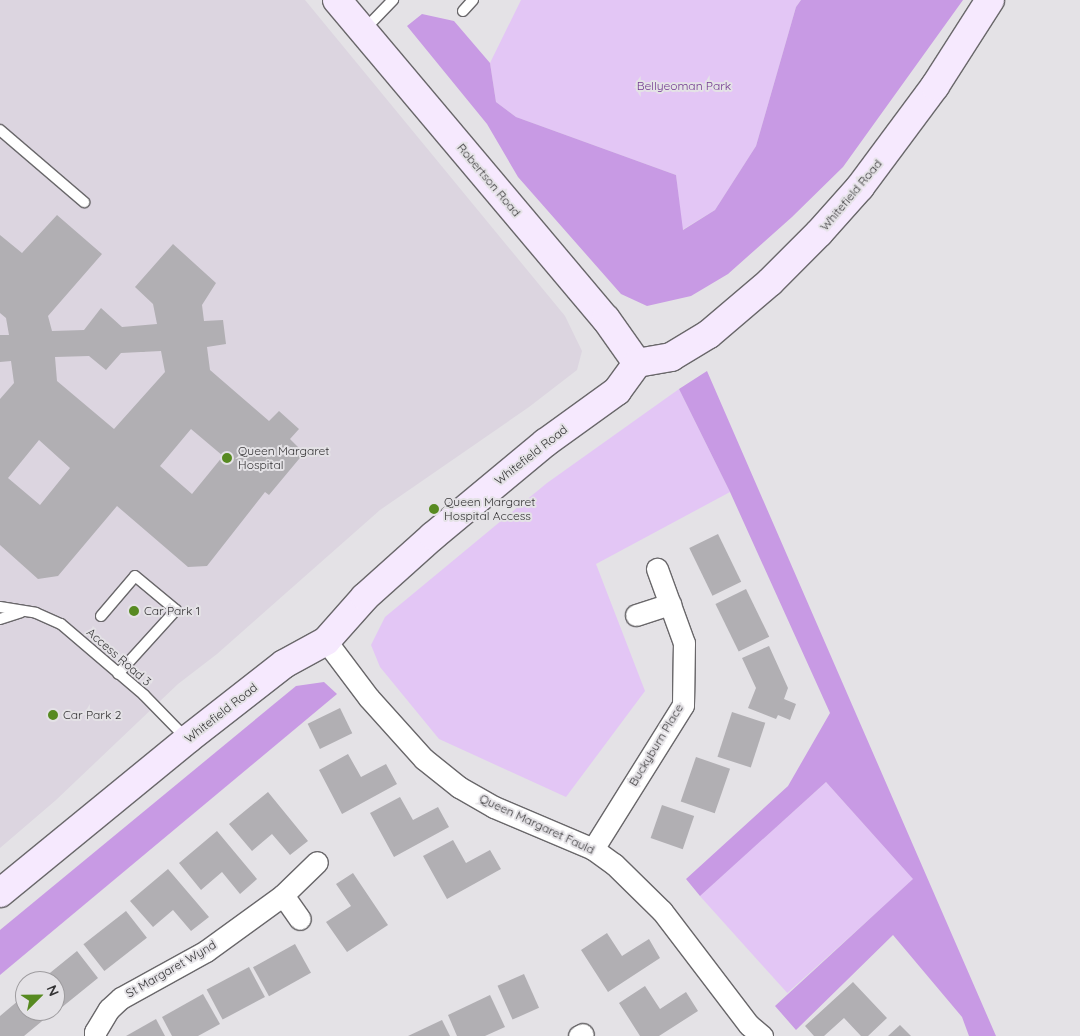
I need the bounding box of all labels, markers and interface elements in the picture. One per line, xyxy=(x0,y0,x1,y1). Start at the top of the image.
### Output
park label: Bellyeoman Park xyxy=(637,79,731,93)
street label: Robertson Road xyxy=(454,140,524,220)
street label: Whitefield Road xyxy=(817,157,885,233)
street label: Whitefield Road xyxy=(492,422,570,488)
place label: Queen Margaret Hospital xyxy=(238,444,329,472)
marker: Queen Margaret Hospital xyxy=(220,451,234,465)
place label: Queen Margaret Hospital Access xyxy=(444,495,535,523)
marker: Queen Margaret Hospital Access xyxy=(428,503,440,515)
place label: Car Park 1 xyxy=(144,604,200,618)
marker: Car Park 1 xyxy=(128,605,140,617)
street label: Access Road 3 xyxy=(84,625,154,689)
street label: Whitefield Road xyxy=(182,680,260,746)
street label: Buckyburn Place xyxy=(626,701,686,789)
place label: Car Park 2 xyxy=(63,708,121,722)
marker: Car Park 2 xyxy=(47,709,59,721)
street label: Queen Margaret Fauld xyxy=(477,791,597,857)
street label: St Margaret Wynd xyxy=(123,937,219,1001)
north arrow xyxy=(15,971,65,1021)
text: N xyxy=(43,982,63,999)

